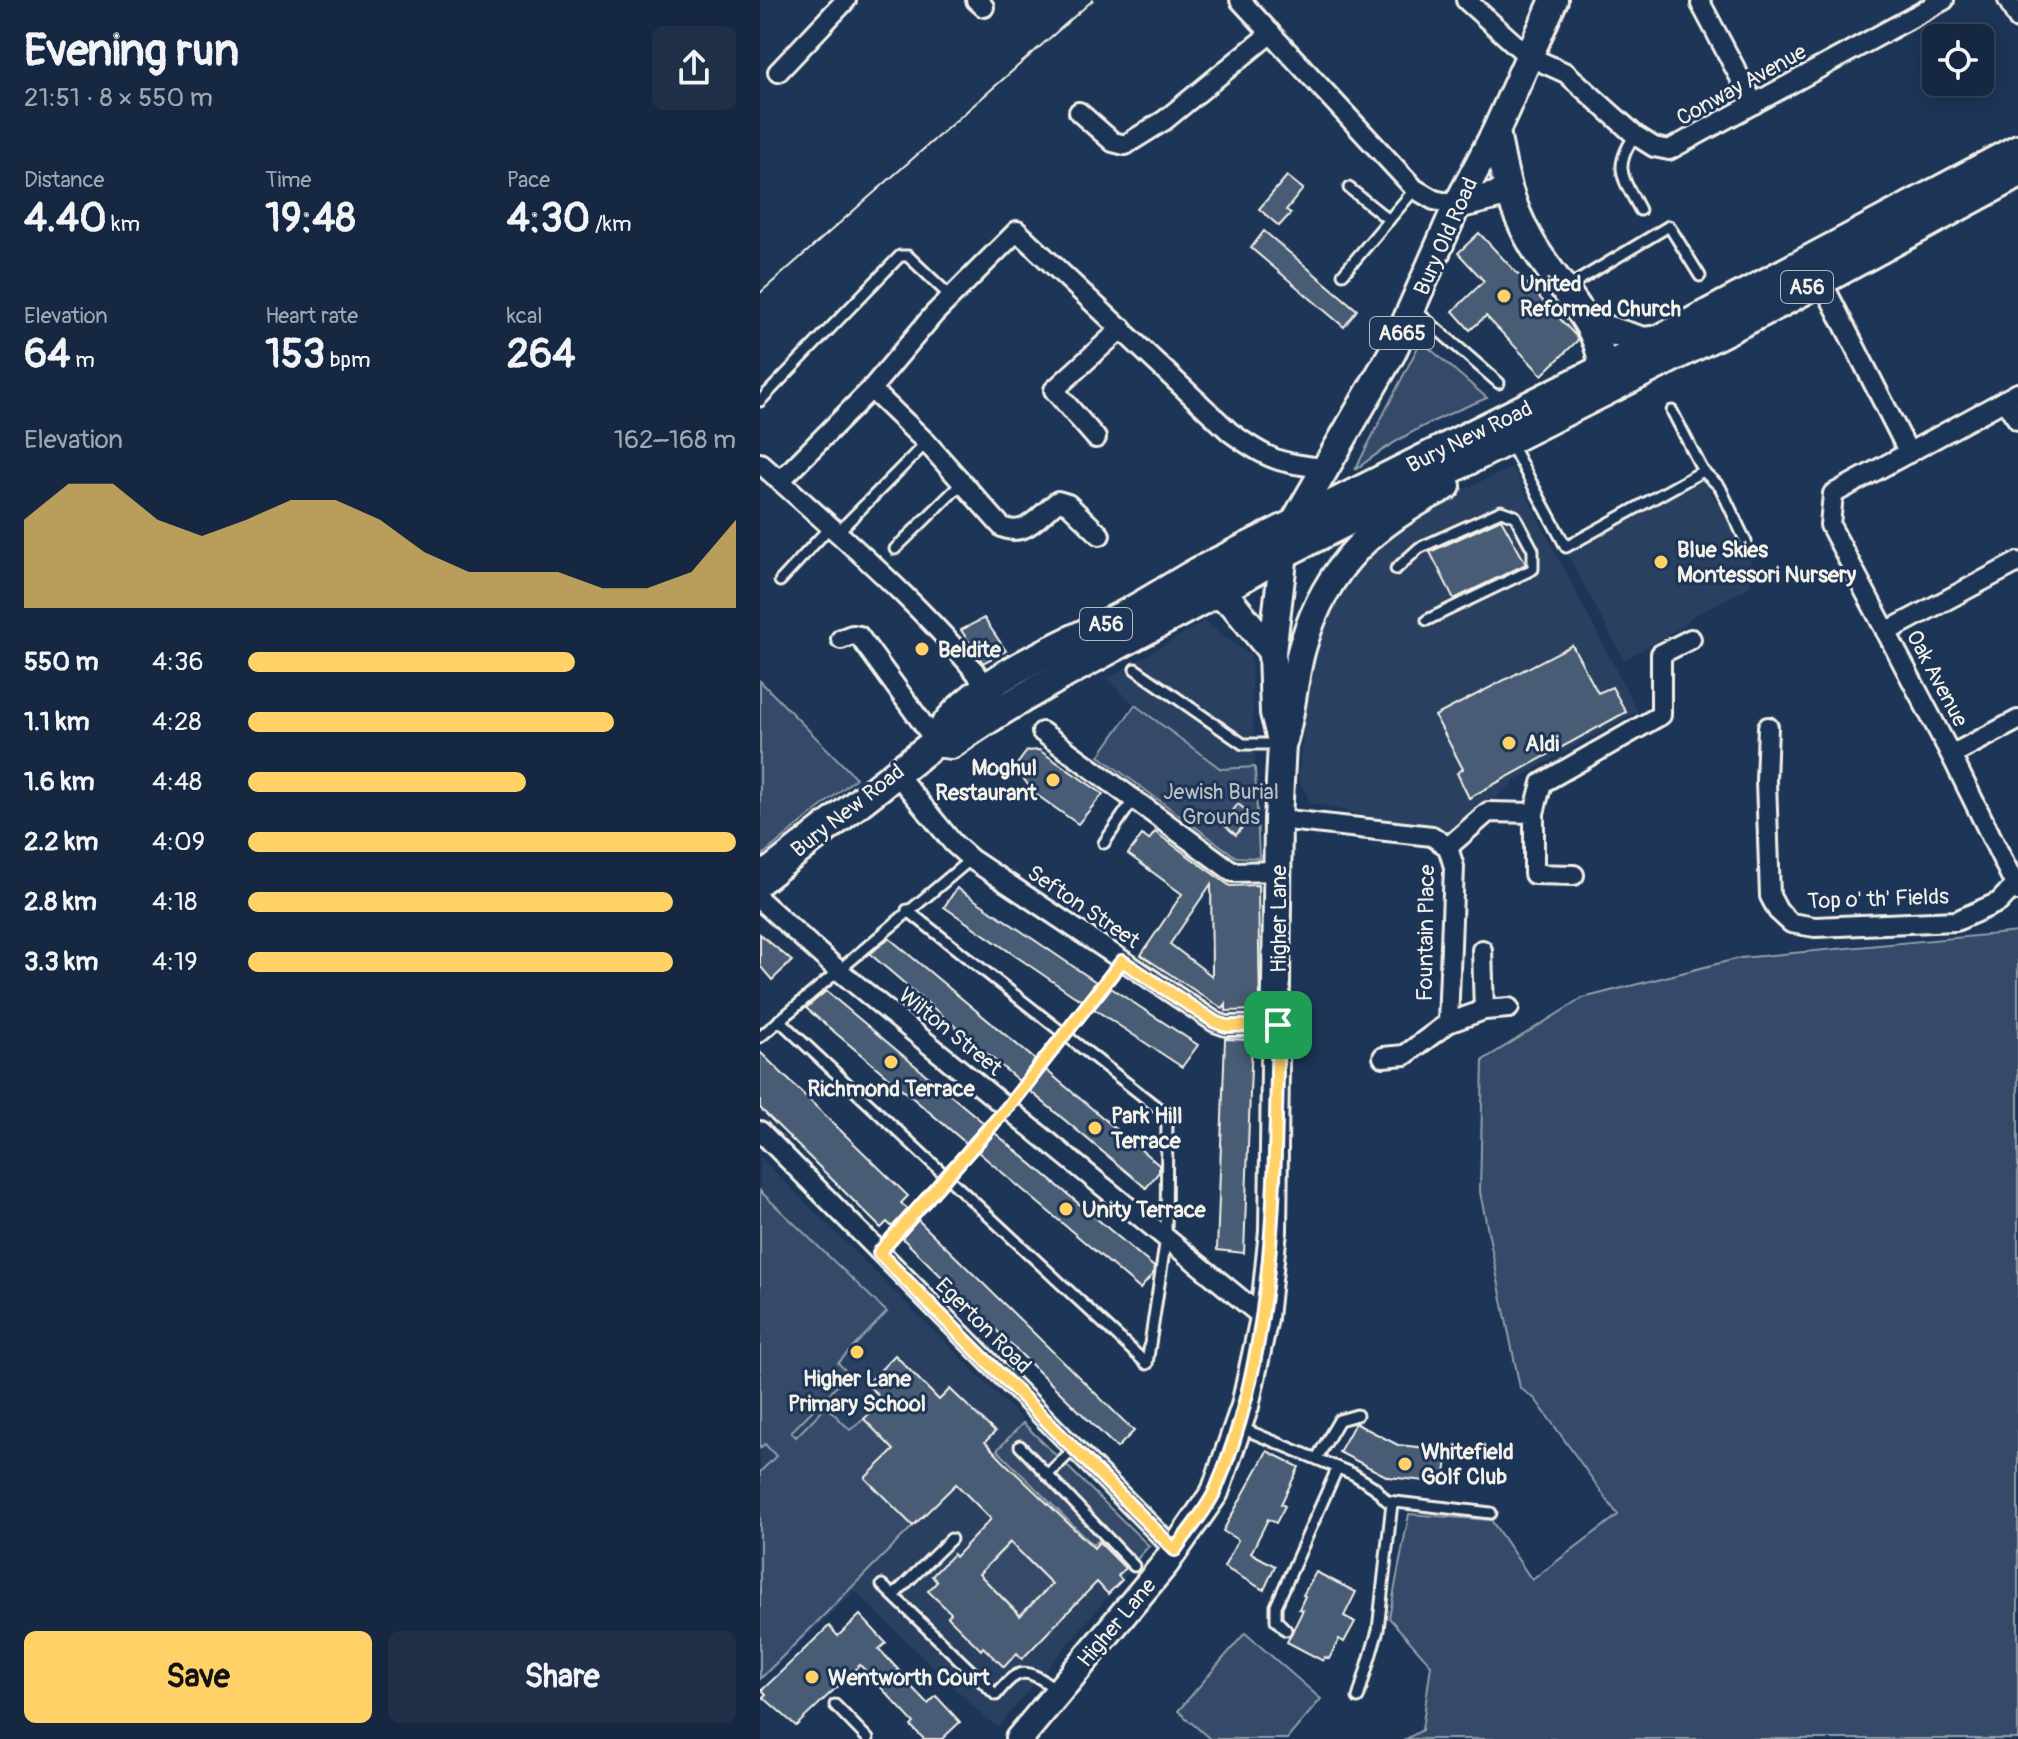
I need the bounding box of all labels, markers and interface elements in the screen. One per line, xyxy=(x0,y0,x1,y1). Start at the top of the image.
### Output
text: Evening run xyxy=(24,24,239,79)
map controls xyxy=(1922,24,1994,96)
button: locate xyxy=(1922,24,1994,96)
button: share xyxy=(652,26,736,110)
street label: Conway Avenue xyxy=(1672,38,1812,132)
text: 21:51 · 8 × 550 m xyxy=(24,82,213,114)
text: Distance xyxy=(24,166,104,194)
text: Time xyxy=(265,166,311,194)
text: Pace xyxy=(507,166,550,194)
street label: Bury Old Road xyxy=(1408,173,1484,300)
text: 4.40 xyxy=(24,194,106,243)
text: 19:48 xyxy=(265,194,356,243)
text: 4:30 xyxy=(507,194,590,243)
text: km xyxy=(106,210,140,238)
text: /km xyxy=(590,210,632,238)
place label: United Reformed Church xyxy=(1520,270,1681,323)
road number: A56 xyxy=(1781,271,1833,303)
marker: United Reformed Church xyxy=(1495,287,1513,305)
text: Elevation xyxy=(24,302,108,330)
text: Heart rate xyxy=(265,302,358,330)
text: kcal xyxy=(507,302,542,330)
road number: A665 xyxy=(1370,317,1434,349)
text: 64 xyxy=(24,330,70,379)
text: 153 xyxy=(265,330,325,379)
text: 264 xyxy=(507,330,576,379)
text: m xyxy=(70,346,95,374)
text: bpm xyxy=(325,346,370,374)
street label: Bury New Road xyxy=(1402,394,1537,479)
text: Elevation xyxy=(24,424,123,456)
text: 162–168 m xyxy=(614,424,736,456)
place label: Blue Skies Montessori Nursery xyxy=(1677,536,1857,589)
marker: Blue Skies Montessori Nursery xyxy=(1652,553,1670,571)
road number: A56 xyxy=(1080,608,1132,640)
street label: Oak Avenue xyxy=(1900,625,1974,732)
place label: Beldite xyxy=(938,636,1002,664)
marker: Beldite xyxy=(913,640,931,658)
text: 550 m xyxy=(24,646,99,678)
text: 4:36 xyxy=(152,646,204,678)
text: 1.1 km xyxy=(24,706,90,738)
text: 4:28 xyxy=(152,706,202,738)
place label: Aldi xyxy=(1525,730,1559,758)
marker: Aldi xyxy=(1500,734,1518,752)
place label: Moghul Restaurant xyxy=(935,754,1038,807)
street label: Bury New Road xyxy=(785,758,910,864)
text: 1.6 km xyxy=(24,766,95,798)
text: 4:48 xyxy=(152,766,202,798)
marker: Moghul Restaurant xyxy=(1044,771,1062,789)
park label: Jewish Burial Grounds xyxy=(1163,778,1279,831)
text: 2.2 km xyxy=(24,826,98,858)
text: 4:09 xyxy=(152,826,205,858)
street label: Sefton Street xyxy=(1022,859,1145,955)
street label: Fountain Place xyxy=(1411,864,1441,1002)
street label: Higher Lane xyxy=(1265,865,1293,973)
street label: Top o' th' Fields xyxy=(1807,883,1949,915)
text: 2.8 km xyxy=(24,886,97,918)
text: 4:18 xyxy=(152,886,197,918)
text: 3.3 km xyxy=(24,946,98,978)
text: 4:19 xyxy=(152,946,198,978)
street label: Wilton Street xyxy=(893,981,1008,1082)
pin xyxy=(1244,991,1312,1059)
icon: arrive xyxy=(1256,1003,1300,1047)
marker: Richmond Terrace xyxy=(882,1053,900,1071)
place label: Richmond Terrace xyxy=(808,1075,976,1103)
place label: Park Hill Terrace xyxy=(1110,1102,1183,1155)
marker: Park Hill Terrace xyxy=(1086,1119,1104,1137)
place label: Unity Terrace xyxy=(1082,1196,1207,1224)
marker: Unity Terrace xyxy=(1057,1200,1075,1218)
street label: Egerton Road xyxy=(929,1272,1037,1380)
marker: Higher Lane Primary School xyxy=(848,1343,866,1361)
place label: Higher Lane Primary School xyxy=(788,1365,926,1418)
place label: Whitefield Golf Club xyxy=(1421,1438,1514,1491)
marker: Whitefield Golf Club xyxy=(1396,1455,1414,1473)
street label: Higher Lane xyxy=(1071,1572,1162,1673)
button: Save xyxy=(24,1631,372,1723)
button: Share xyxy=(388,1631,736,1723)
place label: Wentworth Court xyxy=(828,1664,991,1692)
marker: Wentworth Court xyxy=(803,1668,821,1686)

